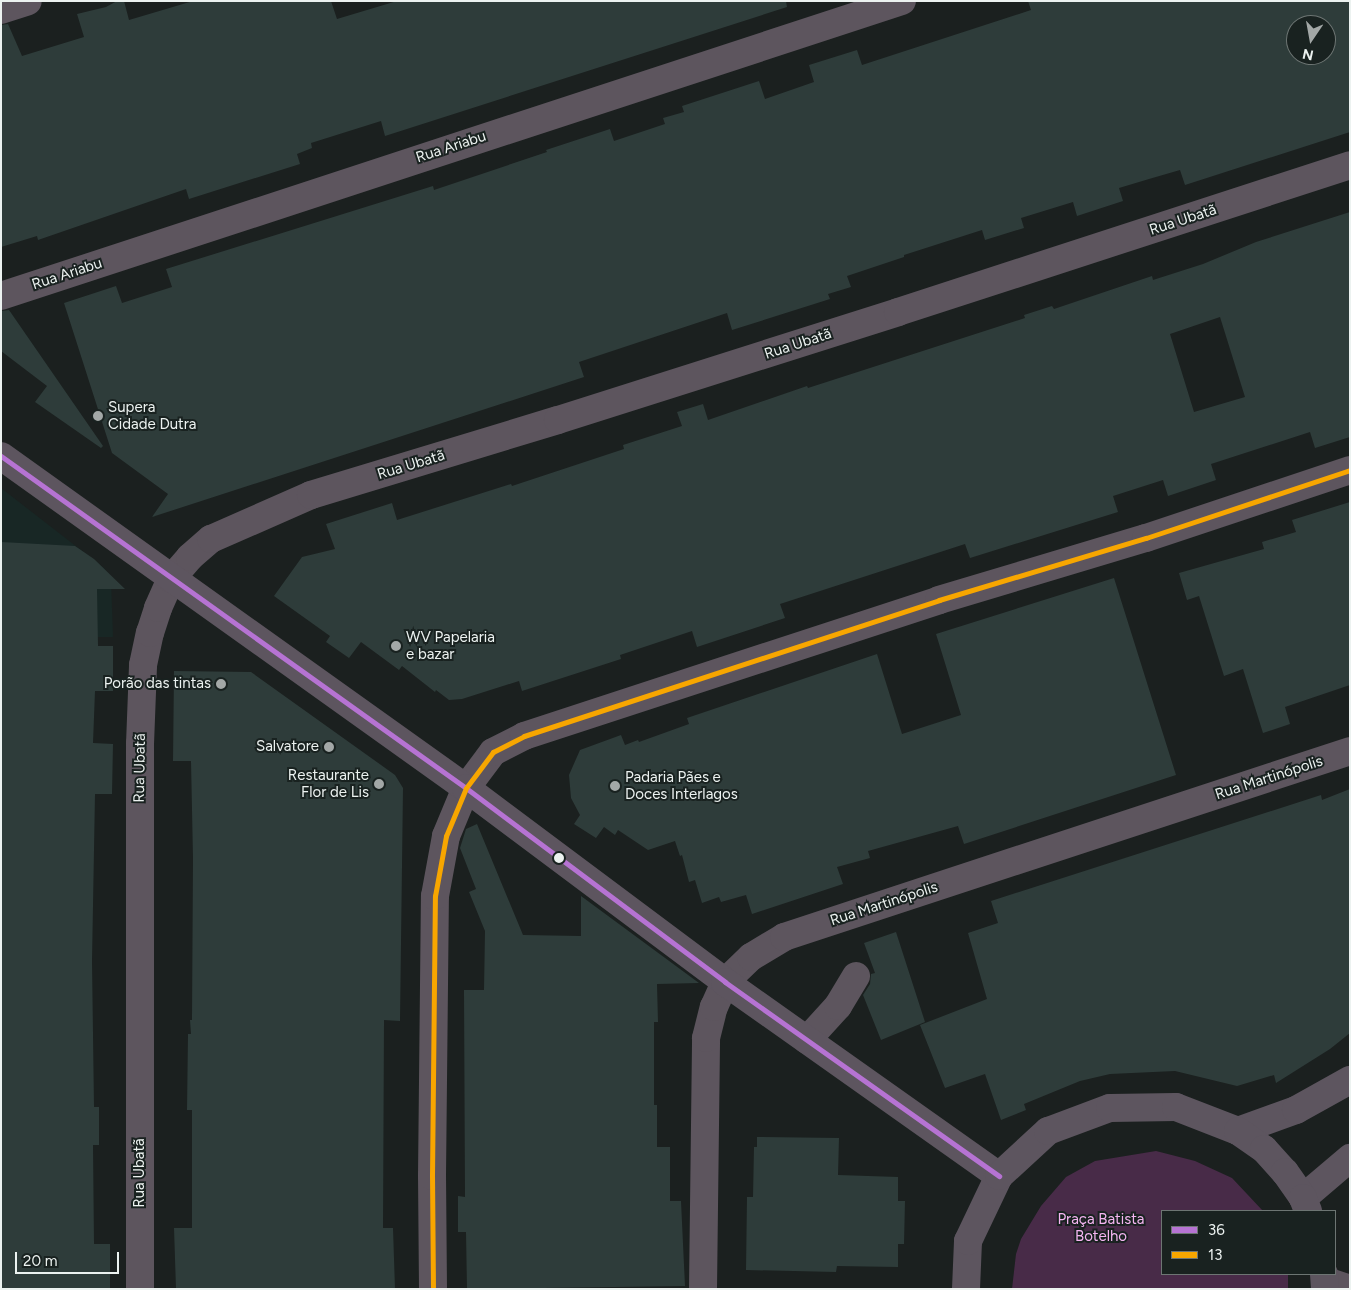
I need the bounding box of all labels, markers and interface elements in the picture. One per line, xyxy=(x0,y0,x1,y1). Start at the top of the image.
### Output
north arrow xyxy=(1286,15,1336,65)
text: N xyxy=(1301,45,1315,64)
street label: Rua Ariabu xyxy=(414,127,488,167)
street label: Rua Ubatã xyxy=(1147,201,1219,239)
street label: Rua Ariabu xyxy=(30,254,104,294)
street label: Rua Ubatã xyxy=(762,325,834,363)
place label: Supera Cidade Dutra xyxy=(108,398,196,433)
marker: Supera Cidade Dutra xyxy=(92,410,104,422)
street label: Rua Ubatã xyxy=(375,446,447,484)
place label: WV Papelaria e bazar xyxy=(406,628,495,663)
marker: WV Papelaria e bazar xyxy=(390,640,402,652)
place label: Porão das tintas xyxy=(104,675,211,693)
marker: Porão das tintas xyxy=(215,678,227,690)
street label: Rua Ubatã xyxy=(130,733,150,803)
place label: Salvatore xyxy=(256,738,319,756)
marker: Salvatore xyxy=(323,741,335,753)
street label: Rua Martinópolis xyxy=(1213,752,1325,804)
place label: Restaurante Flor de Lis xyxy=(288,766,369,801)
place label: Padaria Pães e Doces Interlagos xyxy=(625,768,738,803)
marker: Restaurante Flor de Lis xyxy=(373,778,385,790)
marker: Padaria Pães e Doces Interlagos xyxy=(609,780,621,792)
unlabelled marker xyxy=(554,853,564,863)
street label: Rua Martinópolis xyxy=(828,878,940,930)
street label: Rua Ubatã xyxy=(131,1138,149,1208)
park label: Praça Batista Botelho xyxy=(1057,1210,1145,1245)
legend xyxy=(1161,1210,1336,1275)
text: 36 xyxy=(1208,1221,1225,1239)
scale bar xyxy=(18,1242,121,1274)
text: 13 xyxy=(1208,1246,1222,1264)
text: 20 m xyxy=(23,1252,57,1270)

